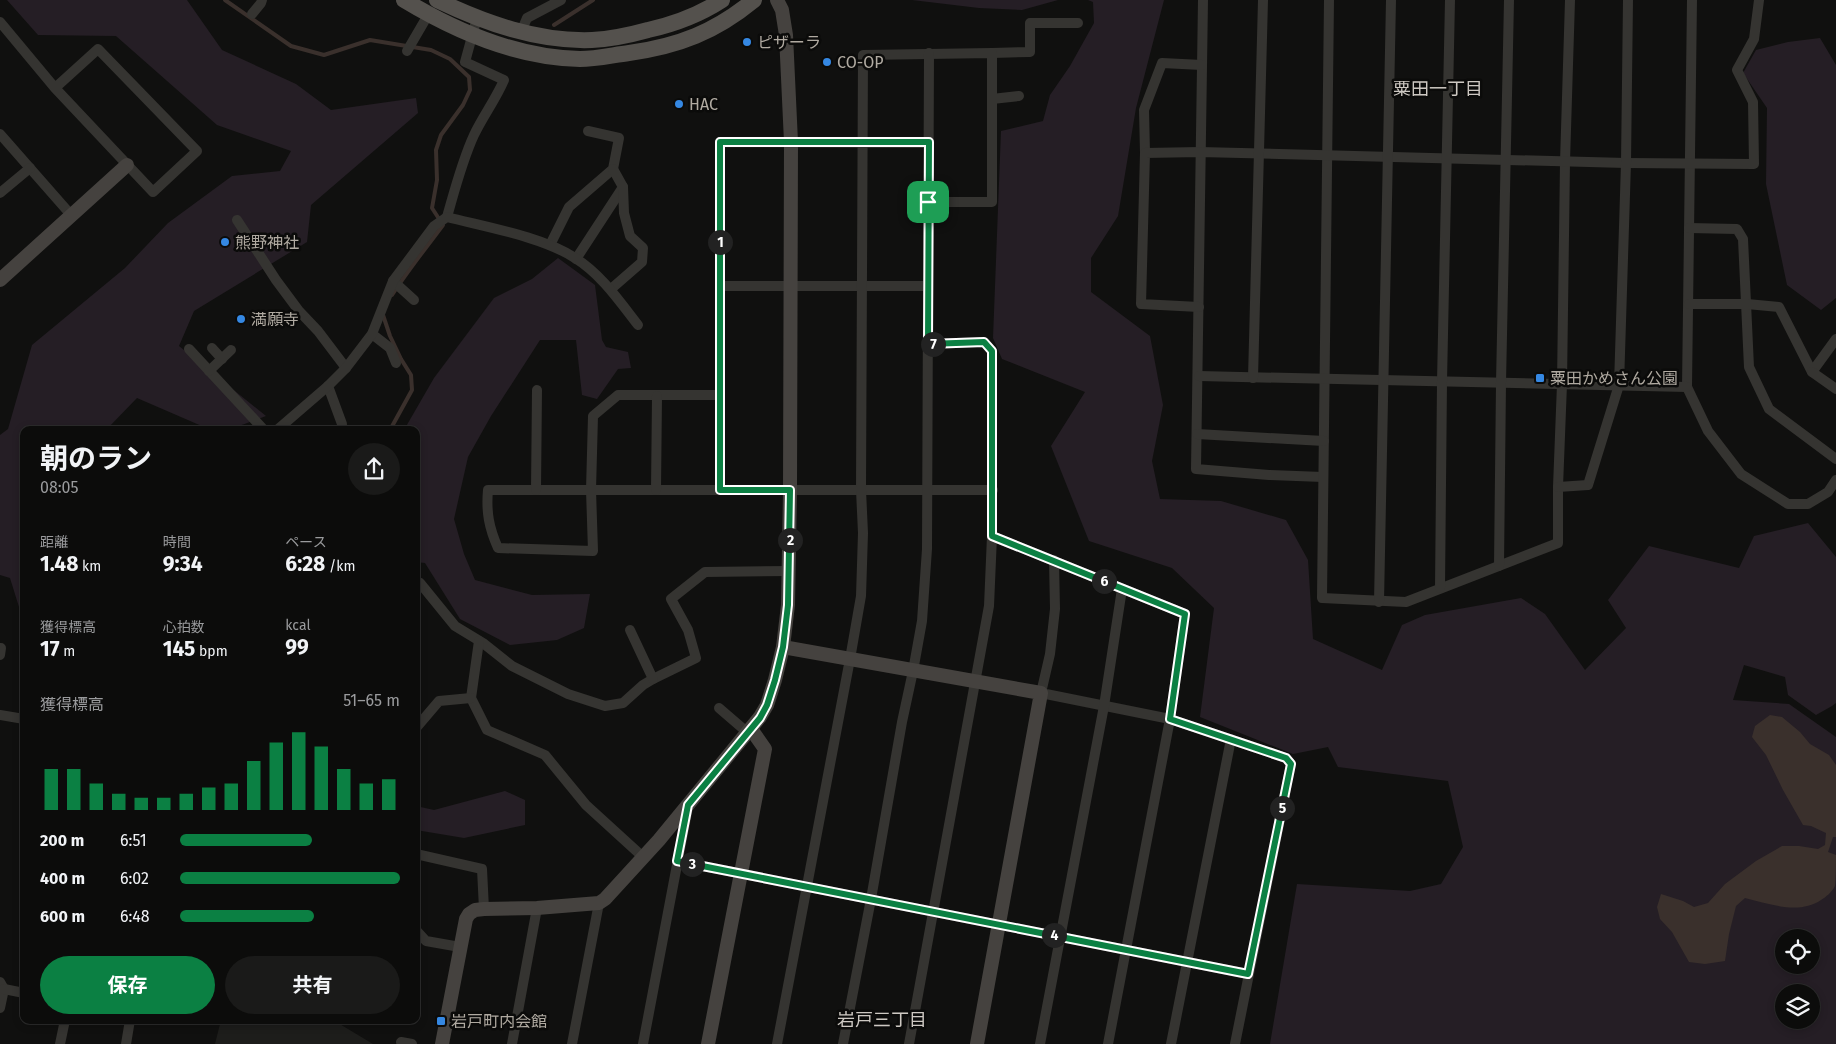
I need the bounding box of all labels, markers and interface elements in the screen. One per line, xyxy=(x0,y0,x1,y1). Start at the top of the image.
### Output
place label: ピザーラ xyxy=(757,33,821,52)
marker: ピザーラ xyxy=(741,36,753,48)
place label: CO-OP xyxy=(837,53,884,72)
marker: CO-OP xyxy=(821,56,833,68)
district label: 粟田一丁目 xyxy=(1393,78,1483,100)
place label: HAC xyxy=(689,95,718,114)
marker: HAC xyxy=(673,98,685,110)
pin xyxy=(907,181,949,223)
icon: arrive xyxy=(914,188,942,216)
pin: 1 xyxy=(708,230,732,254)
place label: 熊野神社 xyxy=(235,233,299,252)
text: 1 xyxy=(717,234,724,251)
marker: 熊野神社 xyxy=(219,236,231,248)
place label: 満願寺 xyxy=(251,310,299,329)
marker: 満願寺 xyxy=(235,313,247,325)
pin: 7 xyxy=(920,332,946,356)
text: 7 xyxy=(930,336,937,353)
place label: 粟田かめさん公園 xyxy=(1550,369,1678,388)
marker: 粟田かめさん公園 xyxy=(1534,372,1546,384)
text: 朝のラン xyxy=(40,442,152,475)
button: share xyxy=(348,443,400,495)
text: 08:05 xyxy=(40,478,79,497)
pin: 2 xyxy=(778,528,802,552)
text: 2 xyxy=(787,532,794,549)
text: 距離 xyxy=(40,534,68,551)
text: 時間 xyxy=(163,534,191,551)
text: ペース xyxy=(285,534,327,551)
text: 1.48 xyxy=(40,551,78,577)
text: 9:34 xyxy=(163,551,203,577)
text: 6:28 xyxy=(285,551,325,577)
text: km xyxy=(78,558,101,575)
text: /km xyxy=(325,558,355,575)
pin: 6 xyxy=(1092,568,1116,594)
text: 6 xyxy=(1101,573,1108,590)
text: kcal xyxy=(285,617,311,634)
text: 獲得標高 xyxy=(40,619,96,636)
text: 心拍数 xyxy=(163,619,205,636)
text: 99 xyxy=(285,634,309,660)
text: 17 xyxy=(40,636,60,662)
text: 145 xyxy=(163,636,195,662)
text: m xyxy=(60,643,75,660)
text: bpm xyxy=(195,643,228,660)
text: 51–65 m xyxy=(343,691,400,710)
text: 獲得標高 xyxy=(40,695,104,714)
pin: 5 xyxy=(1270,796,1294,820)
text: 5 xyxy=(1279,800,1286,817)
text: 200 m xyxy=(40,831,84,850)
text: 6:51 xyxy=(120,831,147,850)
pin: 3 xyxy=(680,852,704,876)
text: 3 xyxy=(689,856,696,873)
text: 400 m xyxy=(40,869,85,888)
text: 6:02 xyxy=(120,869,149,888)
text: 600 m xyxy=(40,907,85,926)
text: 6:48 xyxy=(120,907,150,926)
pin: 4 xyxy=(1042,922,1066,948)
text: 4 xyxy=(1051,927,1058,944)
map controls xyxy=(1775,929,1820,1029)
button: locate xyxy=(1775,929,1820,974)
button: 保存 xyxy=(40,956,215,1014)
button: 共有 xyxy=(225,956,400,1014)
button: layers xyxy=(1775,984,1820,1029)
district label: 岩戸三丁目 xyxy=(837,1009,927,1031)
place label: 岩戸町内会館 xyxy=(451,1012,547,1031)
marker: 岩戸町内会館 xyxy=(435,1015,447,1027)

